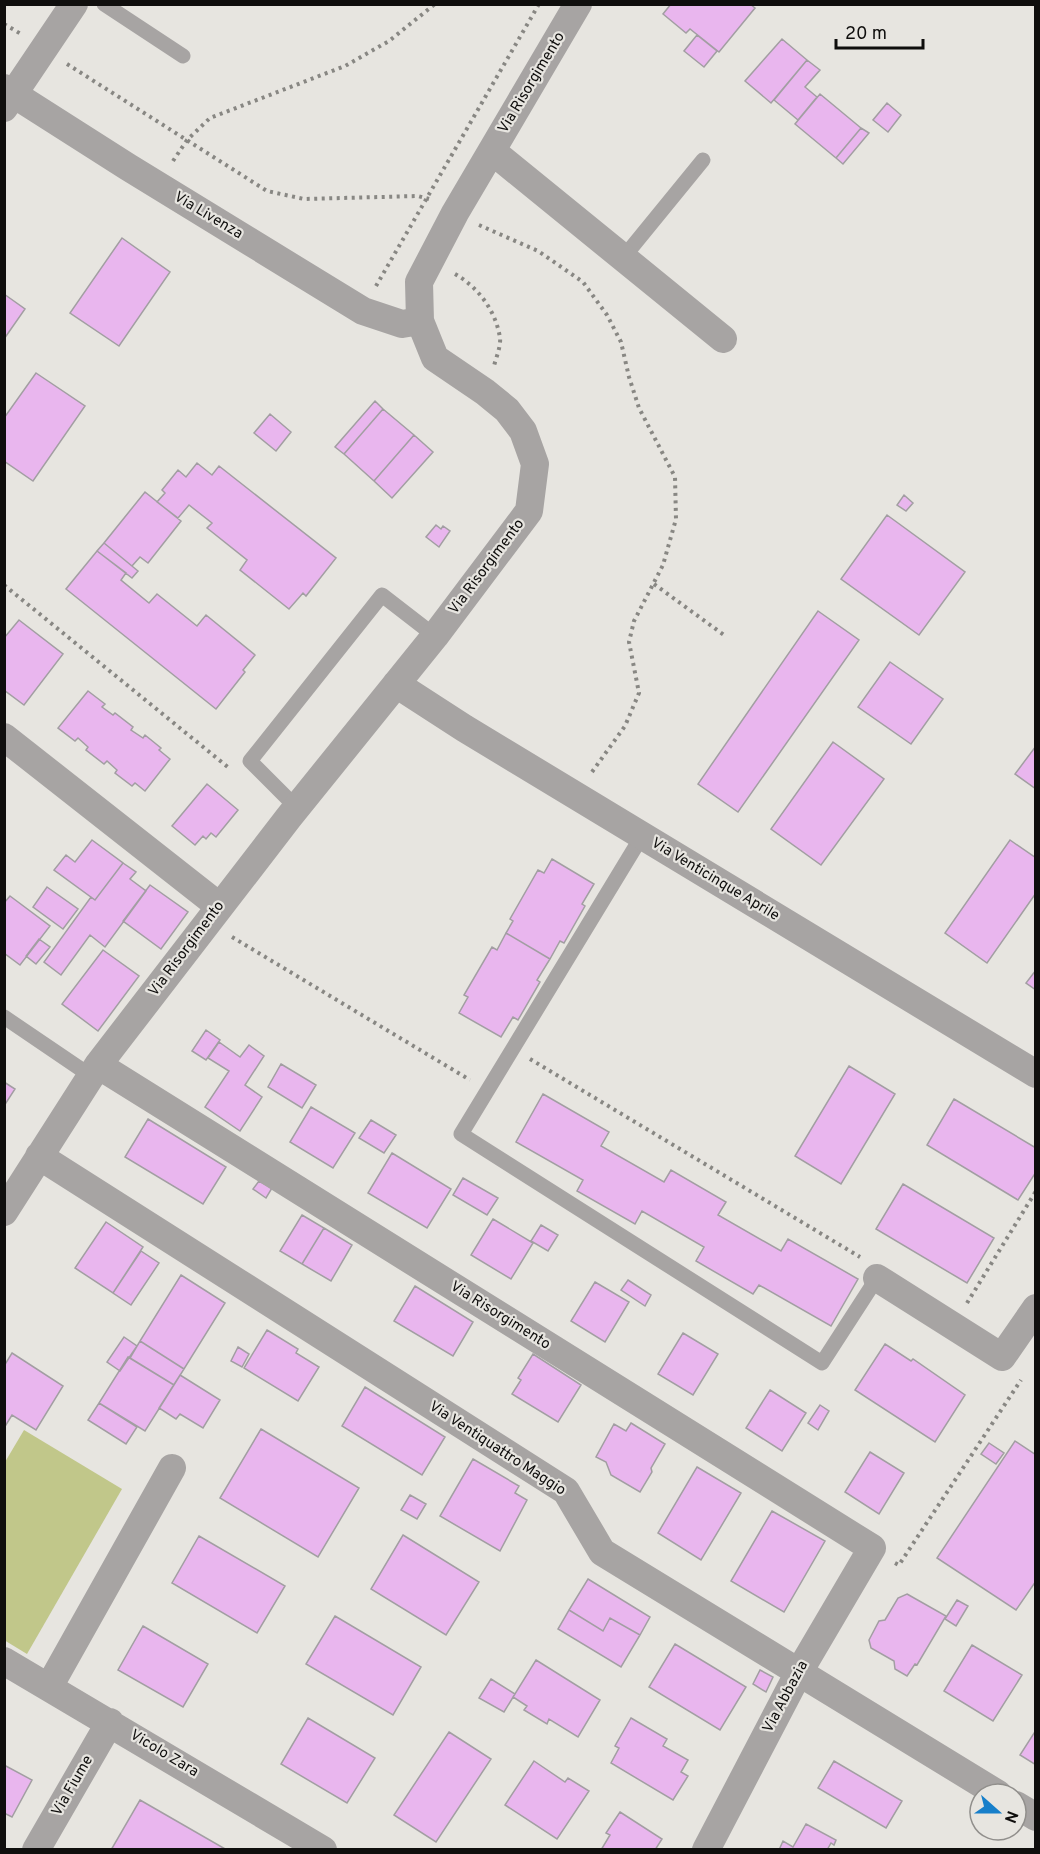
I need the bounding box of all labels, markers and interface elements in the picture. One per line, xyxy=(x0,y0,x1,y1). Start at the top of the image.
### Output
scale bar xyxy=(836,12,923,50)
text: 20 m xyxy=(845,23,887,46)
street label: Via Risorgimento xyxy=(494,29,570,137)
street label: Via Livenza xyxy=(170,188,246,244)
street label: Via Risorgimento xyxy=(445,515,529,619)
street label: Via Venticinque Aprile xyxy=(647,834,783,926)
street label: Via Risorgimento xyxy=(145,897,229,1001)
street label: Via Risorgimento xyxy=(446,1277,554,1355)
street label: Via Ventiquattro Maggio xyxy=(425,1398,569,1500)
street label: Via Abbazia xyxy=(759,1658,813,1736)
street label: Vicolo Zara xyxy=(126,1726,202,1782)
street label: Via Fiume xyxy=(48,1752,98,1820)
north arrow xyxy=(968,1782,1028,1842)
text: N xyxy=(999,1808,1022,1826)

